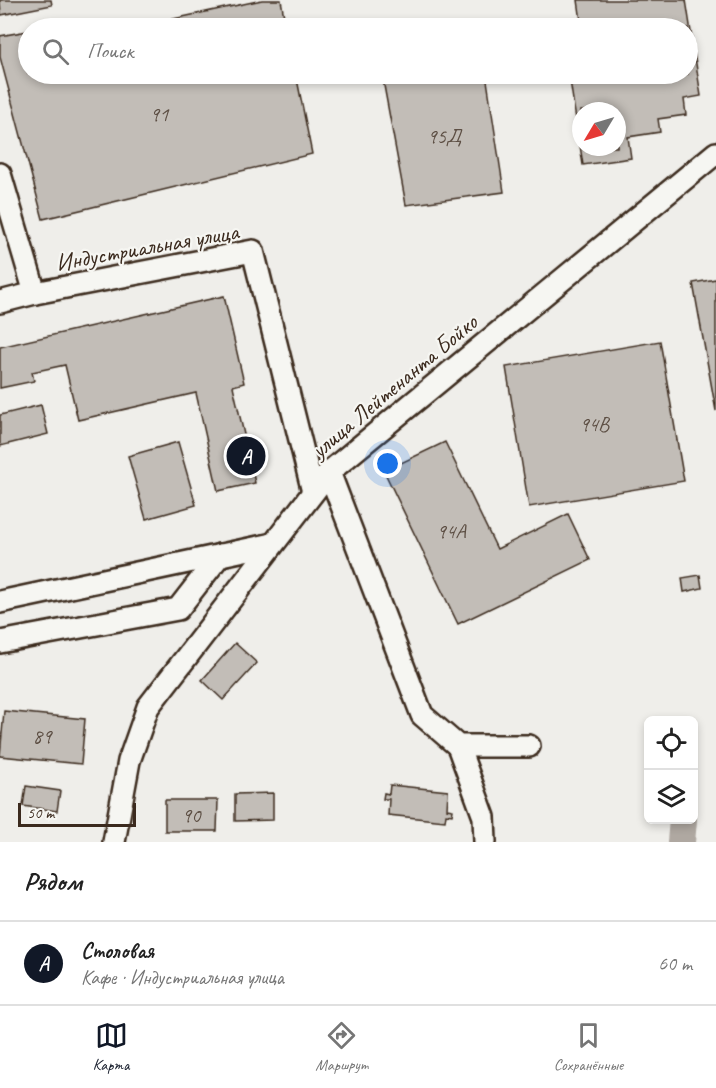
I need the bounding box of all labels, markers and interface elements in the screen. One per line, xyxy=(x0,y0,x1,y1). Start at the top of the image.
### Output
search box xyxy=(18,18,698,84)
icon: search xyxy=(39,35,72,68)
text: Поиск xyxy=(87,37,133,65)
house number: 91 xyxy=(150,101,170,127)
north arrow xyxy=(572,102,626,156)
house number: 95Д xyxy=(427,123,463,149)
street label: Индустриальная улица xyxy=(53,216,242,278)
street label: улица Лейтенанта Бойко xyxy=(303,306,485,466)
house number: 94В xyxy=(579,411,611,437)
pin: A xyxy=(226,434,266,478)
your location xyxy=(373,449,402,478)
house number: 94А xyxy=(436,518,467,544)
map controls xyxy=(644,716,698,824)
button: locate xyxy=(644,716,698,770)
house number: 89 xyxy=(33,723,53,749)
button: layers xyxy=(644,770,698,824)
scale bar xyxy=(18,800,136,828)
house number: 90 xyxy=(182,802,202,828)
text: 50 m xyxy=(27,803,54,823)
text: Рядом xyxy=(24,865,82,898)
text: Столовая xyxy=(81,937,154,965)
text: A xyxy=(38,951,49,976)
text: 60 m xyxy=(658,951,692,976)
text: Кафе · Индустриальная улица xyxy=(81,965,284,990)
tab: Карта xyxy=(93,1019,129,1075)
tab: Маршрут xyxy=(315,1019,368,1075)
tab: Сохранённые xyxy=(554,1019,623,1075)

